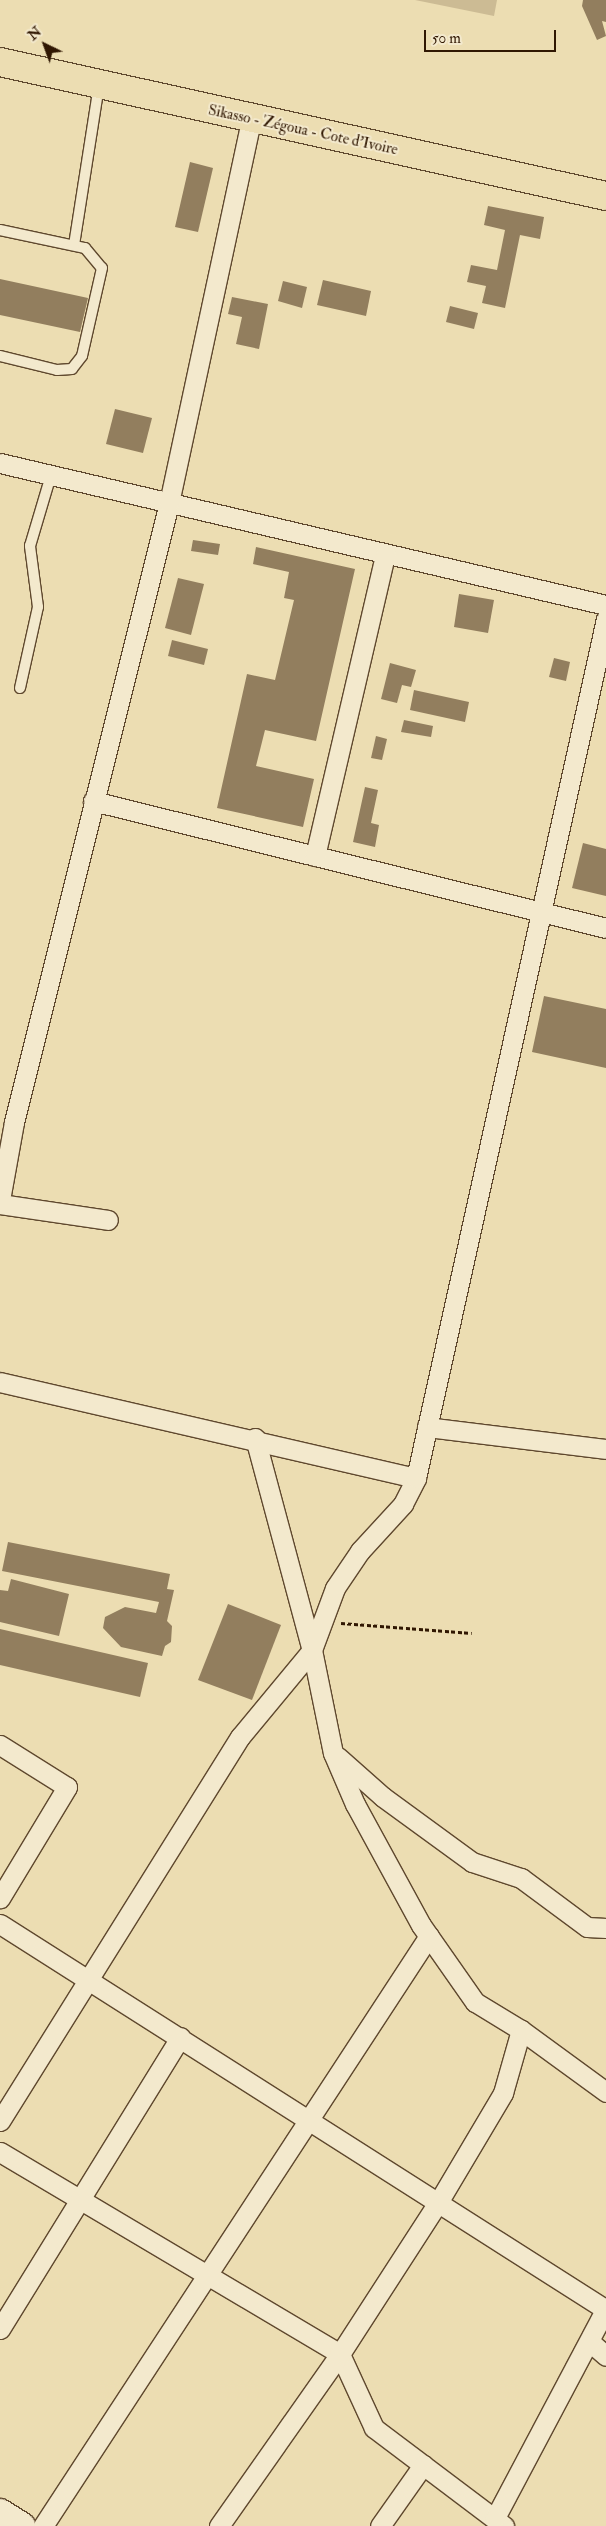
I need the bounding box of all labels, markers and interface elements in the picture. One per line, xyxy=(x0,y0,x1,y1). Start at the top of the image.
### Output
north arrow xyxy=(20,20,70,70)
scale bar xyxy=(426,20,558,52)
text: N xyxy=(24,23,45,44)
text: 50 m xyxy=(432,29,461,48)
street label: Sikasso - Zégoua - Cote d'Ivoire xyxy=(207,101,399,159)

